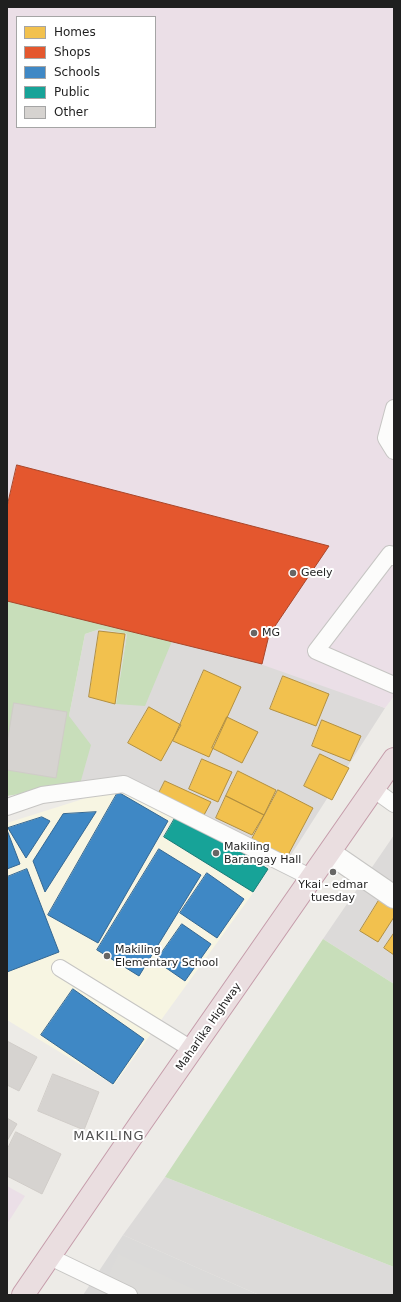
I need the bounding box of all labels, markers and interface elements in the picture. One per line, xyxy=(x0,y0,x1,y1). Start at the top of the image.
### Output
legend xyxy=(16,16,156,128)
text: Homes xyxy=(54,25,96,39)
text: Shops xyxy=(54,45,90,59)
text: Schools xyxy=(54,65,100,79)
text: Public xyxy=(54,85,90,99)
text: Other xyxy=(54,105,88,119)
place label: Geely xyxy=(301,566,333,580)
marker: Geely xyxy=(288,568,298,578)
place label: MG xyxy=(262,626,280,640)
marker: MG xyxy=(249,628,259,638)
place label: Makiling Barangay Hall xyxy=(224,840,301,866)
marker: Makiling Barangay Hall xyxy=(211,848,221,858)
marker: Ykai - edmar tuesday xyxy=(328,867,338,877)
place label: Ykai - edmar tuesday xyxy=(298,878,368,904)
place label: Makiling Elementary School xyxy=(115,943,218,969)
marker: Makiling Elementary School xyxy=(102,951,112,961)
street label: Maharlika Highway xyxy=(174,980,244,1074)
district label: MAKILING xyxy=(73,1129,145,1145)

